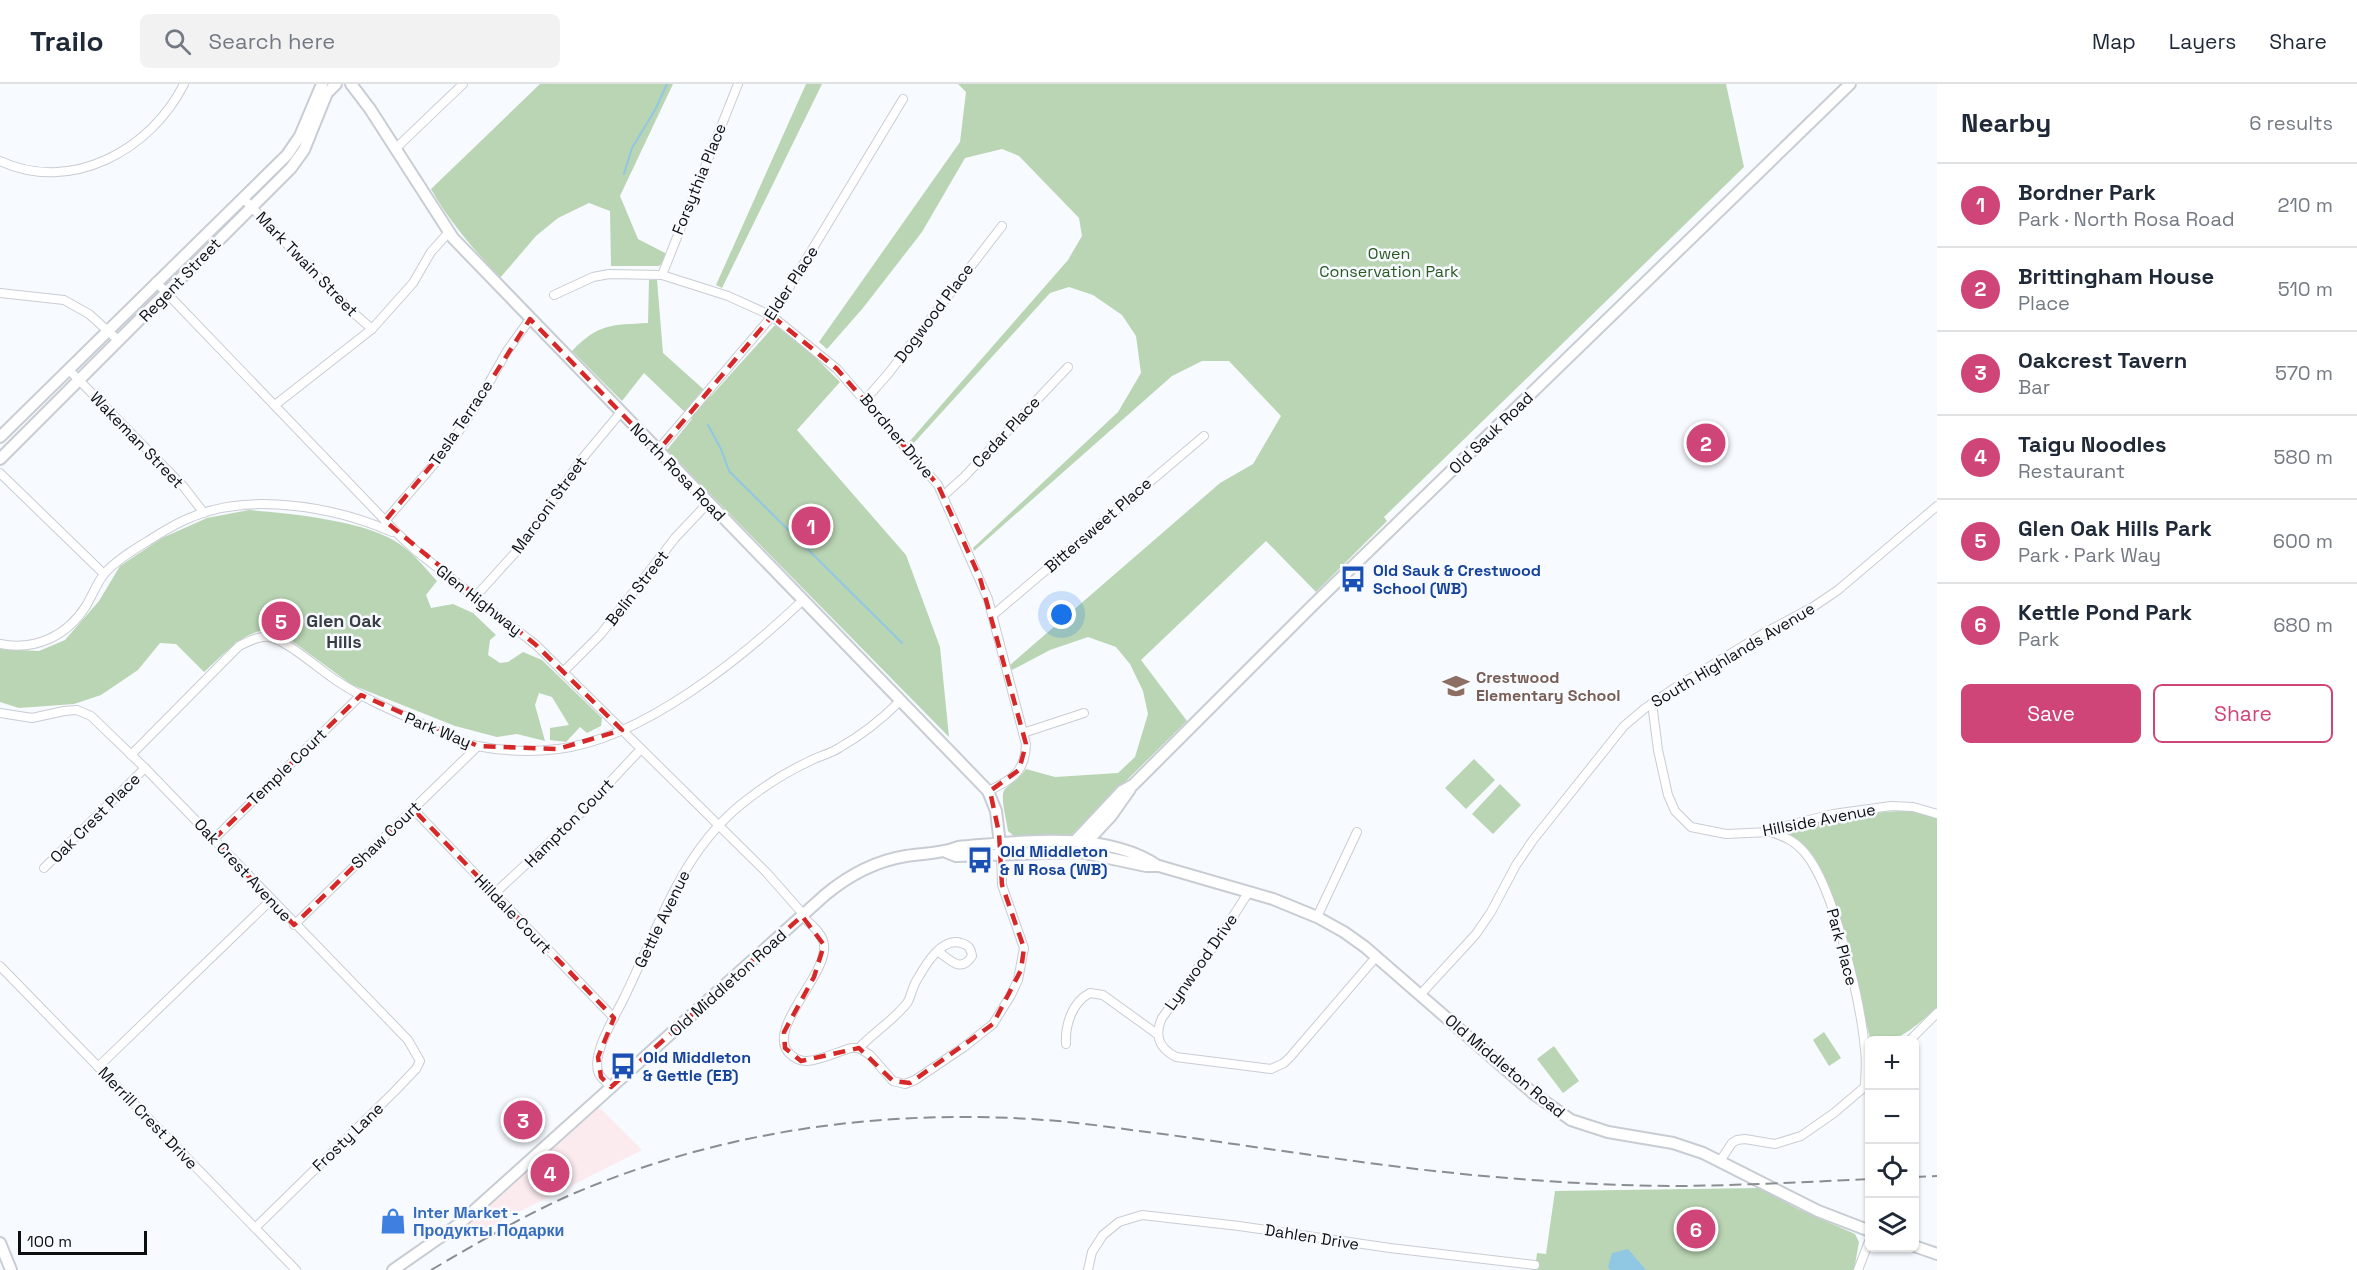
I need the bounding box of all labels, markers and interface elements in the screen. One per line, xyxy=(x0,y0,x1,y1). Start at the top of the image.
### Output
search box xyxy=(140,14,560,68)
text: Trailo xyxy=(30,23,104,59)
icon: search xyxy=(161,25,194,58)
text: Search here xyxy=(209,27,335,55)
text: Map xyxy=(2092,28,2136,55)
text: Layers xyxy=(2169,28,2236,55)
text: Share xyxy=(2269,28,2327,55)
text: Nearby xyxy=(1961,106,2051,140)
text: 6 results xyxy=(2249,110,2333,136)
street label: Forsythia Place xyxy=(667,120,731,238)
text: Bordner Park xyxy=(2018,178,2156,206)
text: 1 xyxy=(1976,192,1985,218)
text: 210 m xyxy=(2277,192,2333,218)
text: Park · North Rosa Road xyxy=(2018,206,2235,232)
street label: Mark Twain Street xyxy=(251,207,363,321)
street label: Regent Street xyxy=(134,233,226,327)
street label: Elder Place xyxy=(759,242,823,324)
park label: Owen Conservation Park xyxy=(1319,243,1459,282)
street label: Dogwood Place xyxy=(890,259,978,367)
text: Brittingham House xyxy=(2018,262,2214,290)
text: 2 xyxy=(1975,276,1986,302)
text: 510 m xyxy=(2278,276,2333,302)
text: Place xyxy=(2018,290,2070,316)
text: Oakcrest Tavern xyxy=(2018,346,2187,374)
text: 3 xyxy=(1974,360,1987,386)
text: 570 m xyxy=(2275,360,2333,386)
text: Bar xyxy=(2018,374,2050,400)
street label: Tesla Terrace xyxy=(424,376,498,470)
street label: Wakeman Street xyxy=(86,387,188,493)
street label: Old Sauk Road xyxy=(1444,387,1538,479)
street label: Bordner Drive xyxy=(855,389,939,483)
street label: Cedar Place xyxy=(967,392,1045,472)
street label: North Rosa Road xyxy=(626,418,730,526)
pin: 2 xyxy=(1686,420,1726,466)
text: Taigu Noodles xyxy=(2018,430,2167,458)
text: 4 xyxy=(1974,444,1987,470)
text: 580 m xyxy=(2273,444,2333,470)
street label: Marconi Street xyxy=(507,452,591,558)
text: Restaurant xyxy=(2018,458,2125,484)
street label: Bittersweet Place xyxy=(1040,473,1156,577)
pin: 1 xyxy=(792,504,830,548)
text: Glen Oak Hills Park xyxy=(2018,514,2212,542)
text: 5 xyxy=(1975,528,1987,554)
text: 600 m xyxy=(2273,528,2333,554)
text: Park · Park Way xyxy=(2018,542,2161,568)
street label: Belin Street xyxy=(601,546,673,630)
street label: Glen Highway xyxy=(432,560,526,640)
place label: Old Sauk & Crestwood School (WB) xyxy=(1373,560,1541,599)
bus stop icon: Old Sauk & Crestwood School (WB) xyxy=(1338,564,1368,594)
pin: 5 xyxy=(262,598,300,644)
street label: South Highlands Avenue xyxy=(1647,598,1819,712)
text: Kettle Pond Park xyxy=(2018,598,2192,626)
your location xyxy=(1047,600,1076,629)
district label: Glen Oak Hills xyxy=(306,609,382,653)
text: 6 xyxy=(1974,612,1987,638)
text: 680 m xyxy=(2273,612,2333,638)
text: Park xyxy=(2018,626,2060,652)
place label: Crestwood Elementary School xyxy=(1476,667,1620,706)
school or university icon: Crestwood Elementary School xyxy=(1441,671,1471,701)
button: Save xyxy=(1961,684,2141,743)
button: Share xyxy=(2153,684,2333,743)
street label: Park Way xyxy=(402,707,474,753)
street label: Temple Court xyxy=(243,724,331,810)
street label: Oak Crest Place xyxy=(45,768,145,868)
street label: Hampton Court xyxy=(520,774,618,872)
street label: Shaw Court xyxy=(347,797,425,873)
street label: Hillside Avenue xyxy=(1761,799,1877,841)
street label: Oak Crest Avenue xyxy=(190,814,296,926)
place label: Old Middleton & N Rosa (WB) xyxy=(1000,841,1108,880)
bus stop icon: Old Middleton & N Rosa (WB) xyxy=(965,845,995,875)
street label: Gettle Avenue xyxy=(629,867,695,971)
street label: Hilldale Court xyxy=(470,870,556,958)
street label: Park Place xyxy=(1822,906,1862,988)
street label: Lynwood Drive xyxy=(1160,910,1242,1014)
street label: Old Middleton Road xyxy=(665,925,791,1041)
street label: Old Middleton Road xyxy=(1441,1010,1569,1122)
map controls xyxy=(1865,1036,1919,1252)
button: + xyxy=(1865,1036,1919,1090)
place label: Old Middleton & Gettle (EB) xyxy=(643,1047,751,1086)
bus stop icon: Old Middleton & Gettle (EB) xyxy=(608,1051,638,1081)
street label: Merrill Crest Drive xyxy=(94,1062,202,1174)
button: − xyxy=(1865,1090,1919,1144)
street label: Frosty Lane xyxy=(308,1098,388,1176)
pin: 3 xyxy=(504,1098,542,1142)
button: locate xyxy=(1865,1144,1919,1198)
pin: 4 xyxy=(530,1150,570,1196)
button: layers xyxy=(1865,1198,1919,1252)
place label: Inter Market - Продукты Подарки xyxy=(413,1202,564,1241)
shop icon: Inter Market - Продукты Подарки xyxy=(378,1206,408,1236)
pin: 6 xyxy=(1676,1206,1716,1252)
street label: Dahlen Drive xyxy=(1263,1219,1361,1255)
scale bar xyxy=(18,1228,147,1256)
text: 100 m xyxy=(27,1231,72,1252)

